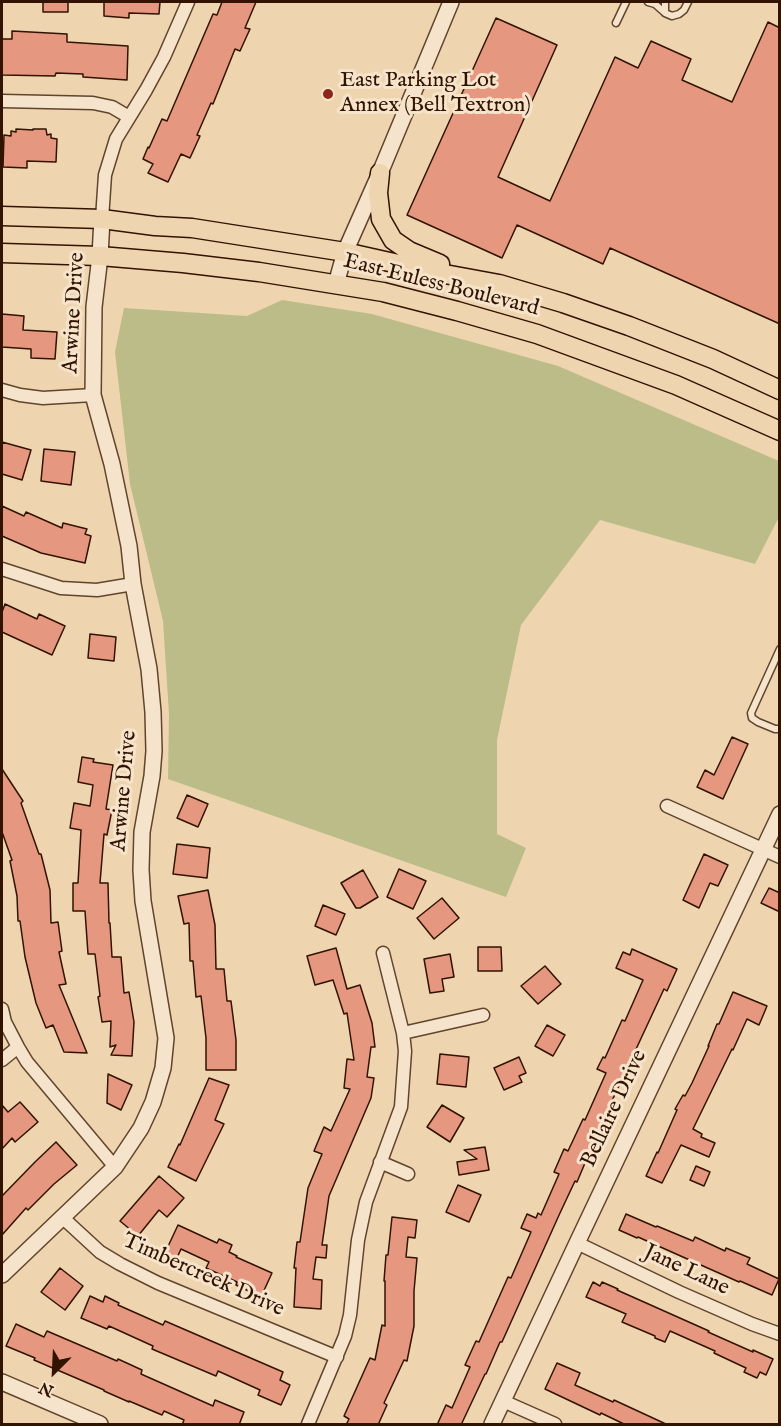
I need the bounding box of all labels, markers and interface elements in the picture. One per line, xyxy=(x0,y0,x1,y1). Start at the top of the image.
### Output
place label: East Parking Lot Annex (Bell Textron) xyxy=(340,68,531,119)
marker: East Parking Lot Annex (Bell Textron) xyxy=(321,87,335,101)
street label: East Euless Boulevard xyxy=(341,249,541,323)
street label: Arwine Drive xyxy=(59,252,91,374)
street label: Arwine Drive xyxy=(107,730,143,852)
street label: Bellaire Drive xyxy=(576,1046,654,1172)
street label: Timbercreek Drive xyxy=(118,1228,288,1324)
street label: Jane Lane xyxy=(639,1240,733,1302)
north arrow xyxy=(24,1342,84,1402)
text: N xyxy=(36,1376,57,1400)

